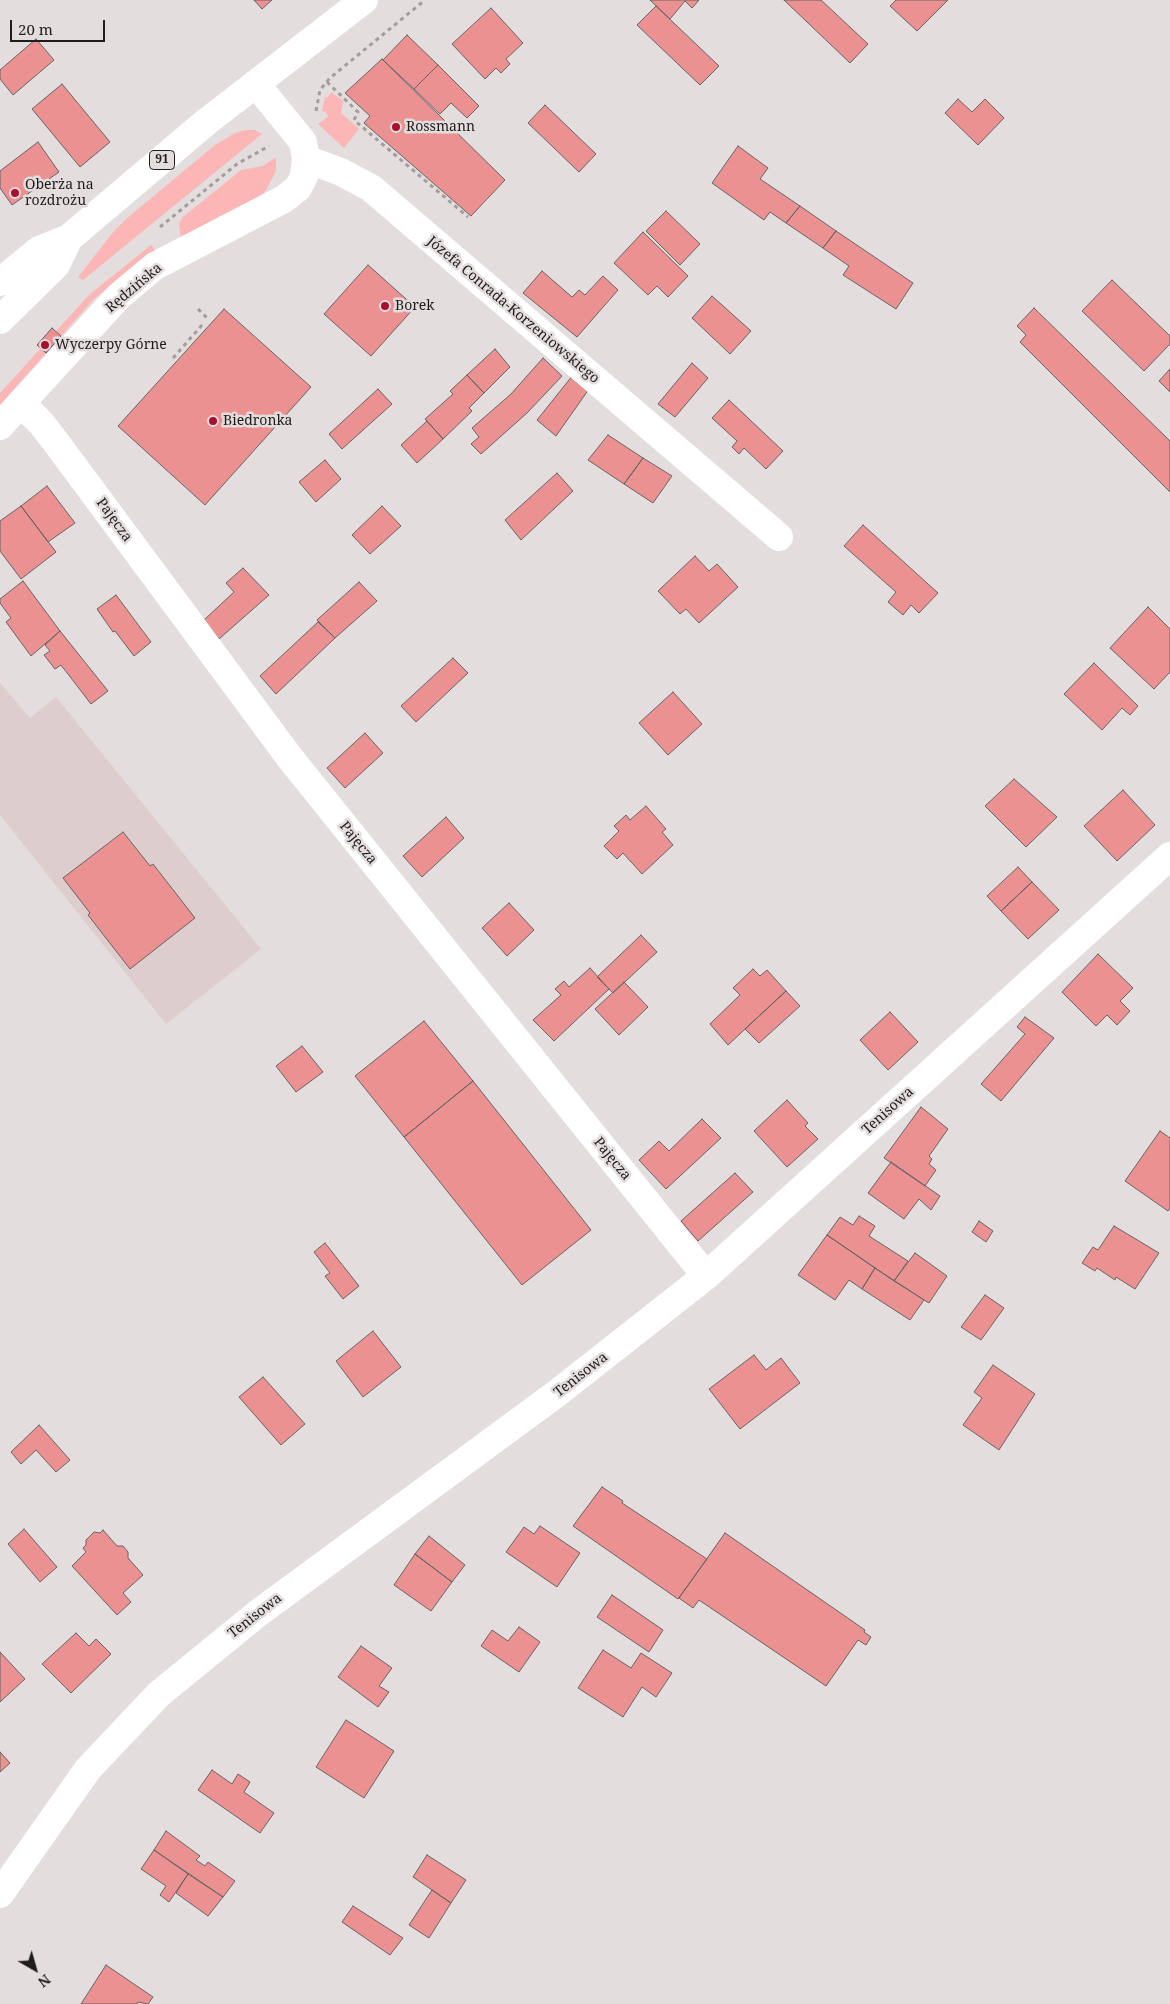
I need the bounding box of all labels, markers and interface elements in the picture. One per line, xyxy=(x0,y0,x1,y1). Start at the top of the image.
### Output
scale bar xyxy=(12,10,108,42)
text: 20 m xyxy=(18,19,53,39)
place label: Rossmann xyxy=(406,119,475,135)
marker: Rossmann xyxy=(390,121,402,133)
road number: 91 xyxy=(150,150,174,170)
place label: Oberża na rozdrożu xyxy=(25,177,94,210)
marker: Oberża na rozdrożu xyxy=(9,187,21,199)
street label: Józefa Conrada-Korzeniowskiego xyxy=(423,233,603,387)
street label: Rędzińska xyxy=(102,260,166,316)
place label: Borek xyxy=(395,298,435,314)
marker: Borek xyxy=(379,300,391,312)
place label: Wyczerpy Górne xyxy=(55,337,167,353)
marker: Wyczerpy Górne xyxy=(39,339,51,351)
place label: Biedronka xyxy=(223,413,292,429)
marker: Biedronka xyxy=(207,415,219,427)
street label: Pajęcza xyxy=(93,495,135,545)
street label: Pajęcza xyxy=(336,818,380,868)
street label: Tenisowa xyxy=(859,1084,917,1138)
street label: Pajęcza xyxy=(590,1134,634,1184)
street label: Tenisowa xyxy=(551,1349,611,1401)
street label: Tenisowa xyxy=(225,1590,285,1642)
north arrow xyxy=(10,1944,60,1994)
text: N xyxy=(34,1970,55,1992)

